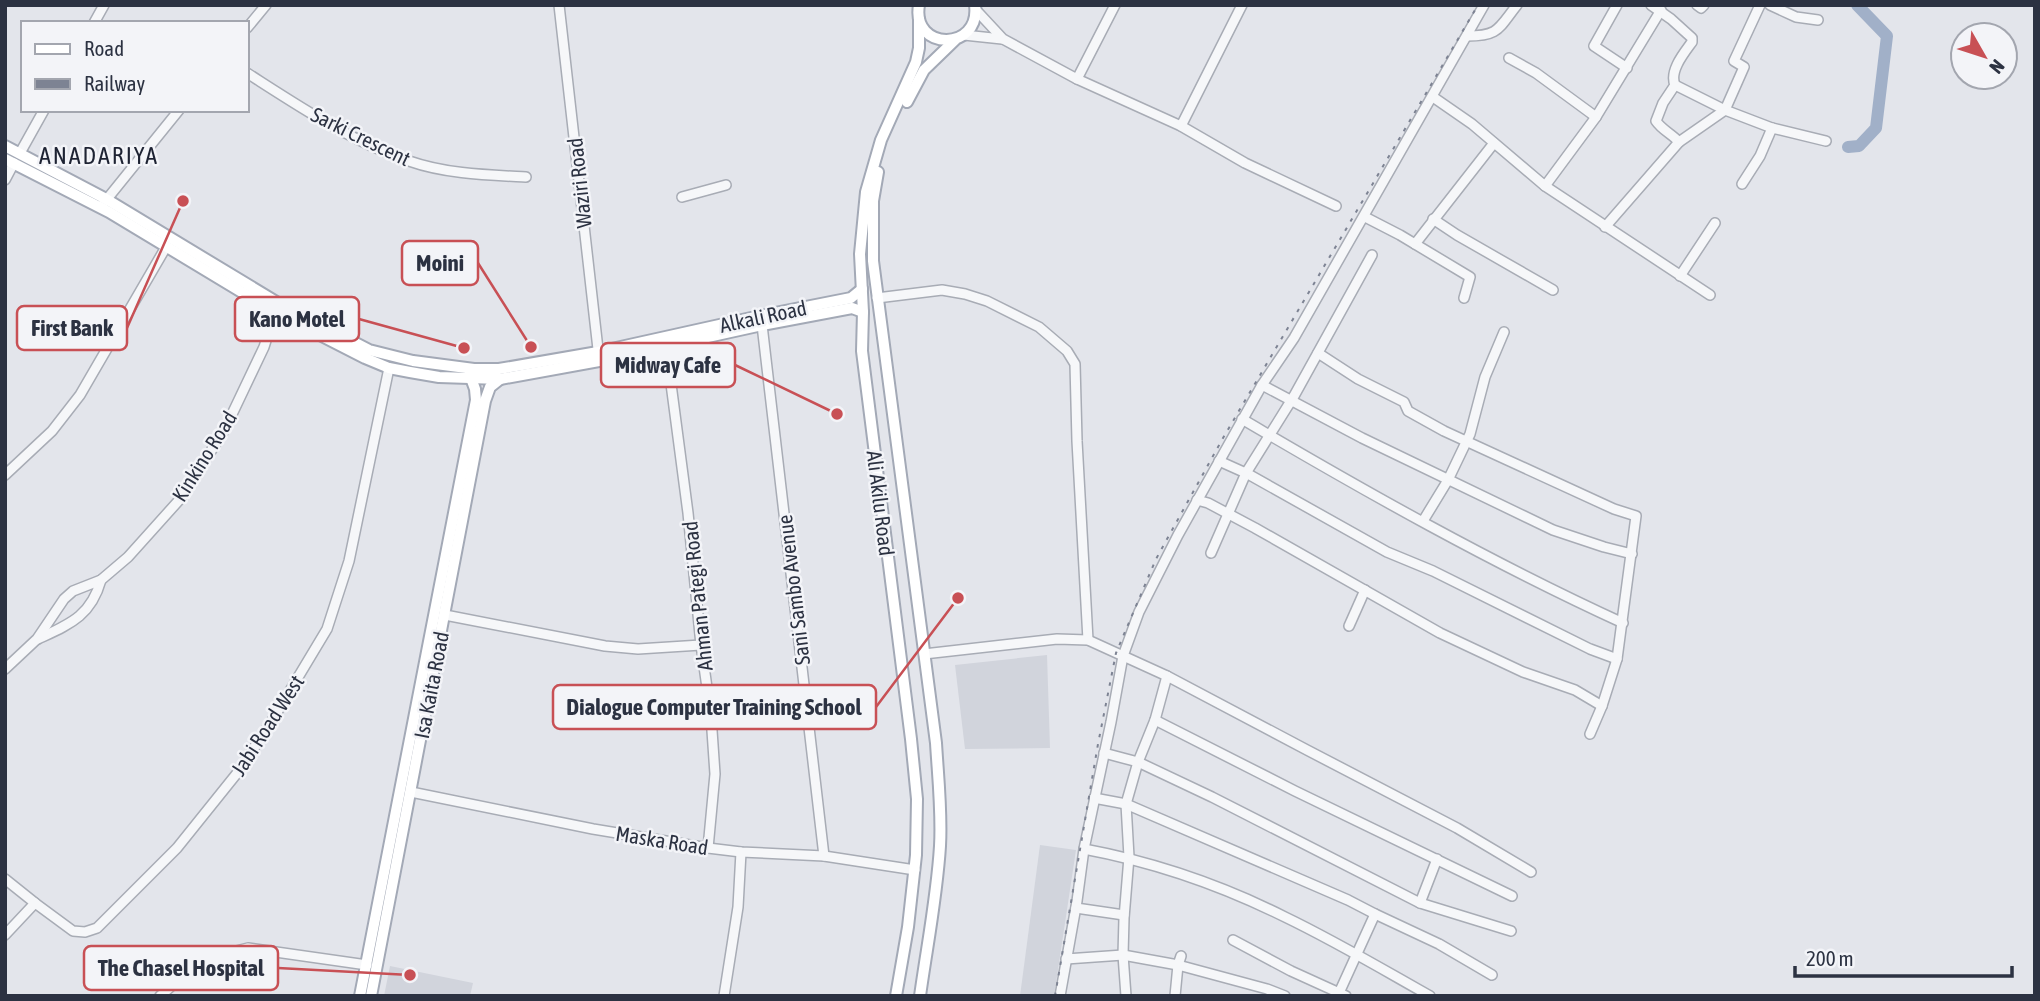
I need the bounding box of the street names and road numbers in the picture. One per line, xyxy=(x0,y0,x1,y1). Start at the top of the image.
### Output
street label: Sarki Crescent xyxy=(308,102,414,170)
street label: Waziri Road xyxy=(562,137,596,229)
street label: Alkali Road xyxy=(717,295,809,337)
street label: Kinkino Road xyxy=(167,406,241,506)
street label: Ali Akilu Road xyxy=(863,449,899,557)
street label: Sani Sambo Avenue xyxy=(772,514,814,666)
street label: Ahman Pategi Road xyxy=(677,520,717,672)
street label: Isa Kaita Road xyxy=(409,629,453,741)
street label: Jabi Road West xyxy=(226,670,308,780)
street label: Maska Road xyxy=(614,821,710,859)

